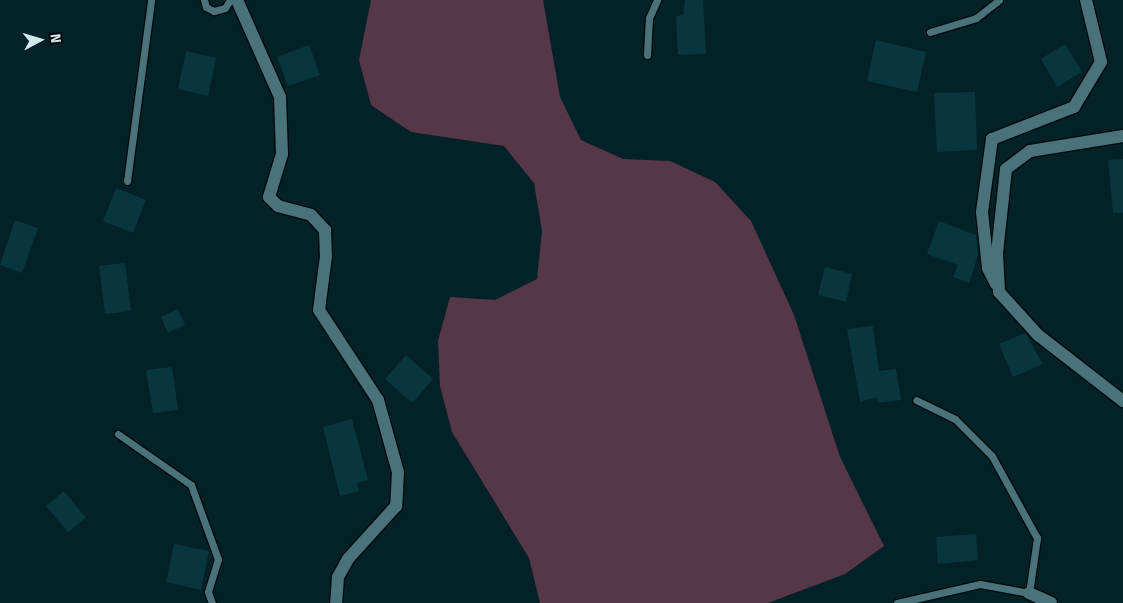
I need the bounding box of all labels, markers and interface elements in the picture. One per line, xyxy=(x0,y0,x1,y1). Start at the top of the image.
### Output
north arrow xyxy=(15,15,65,65)
text: N xyxy=(46,33,64,44)

